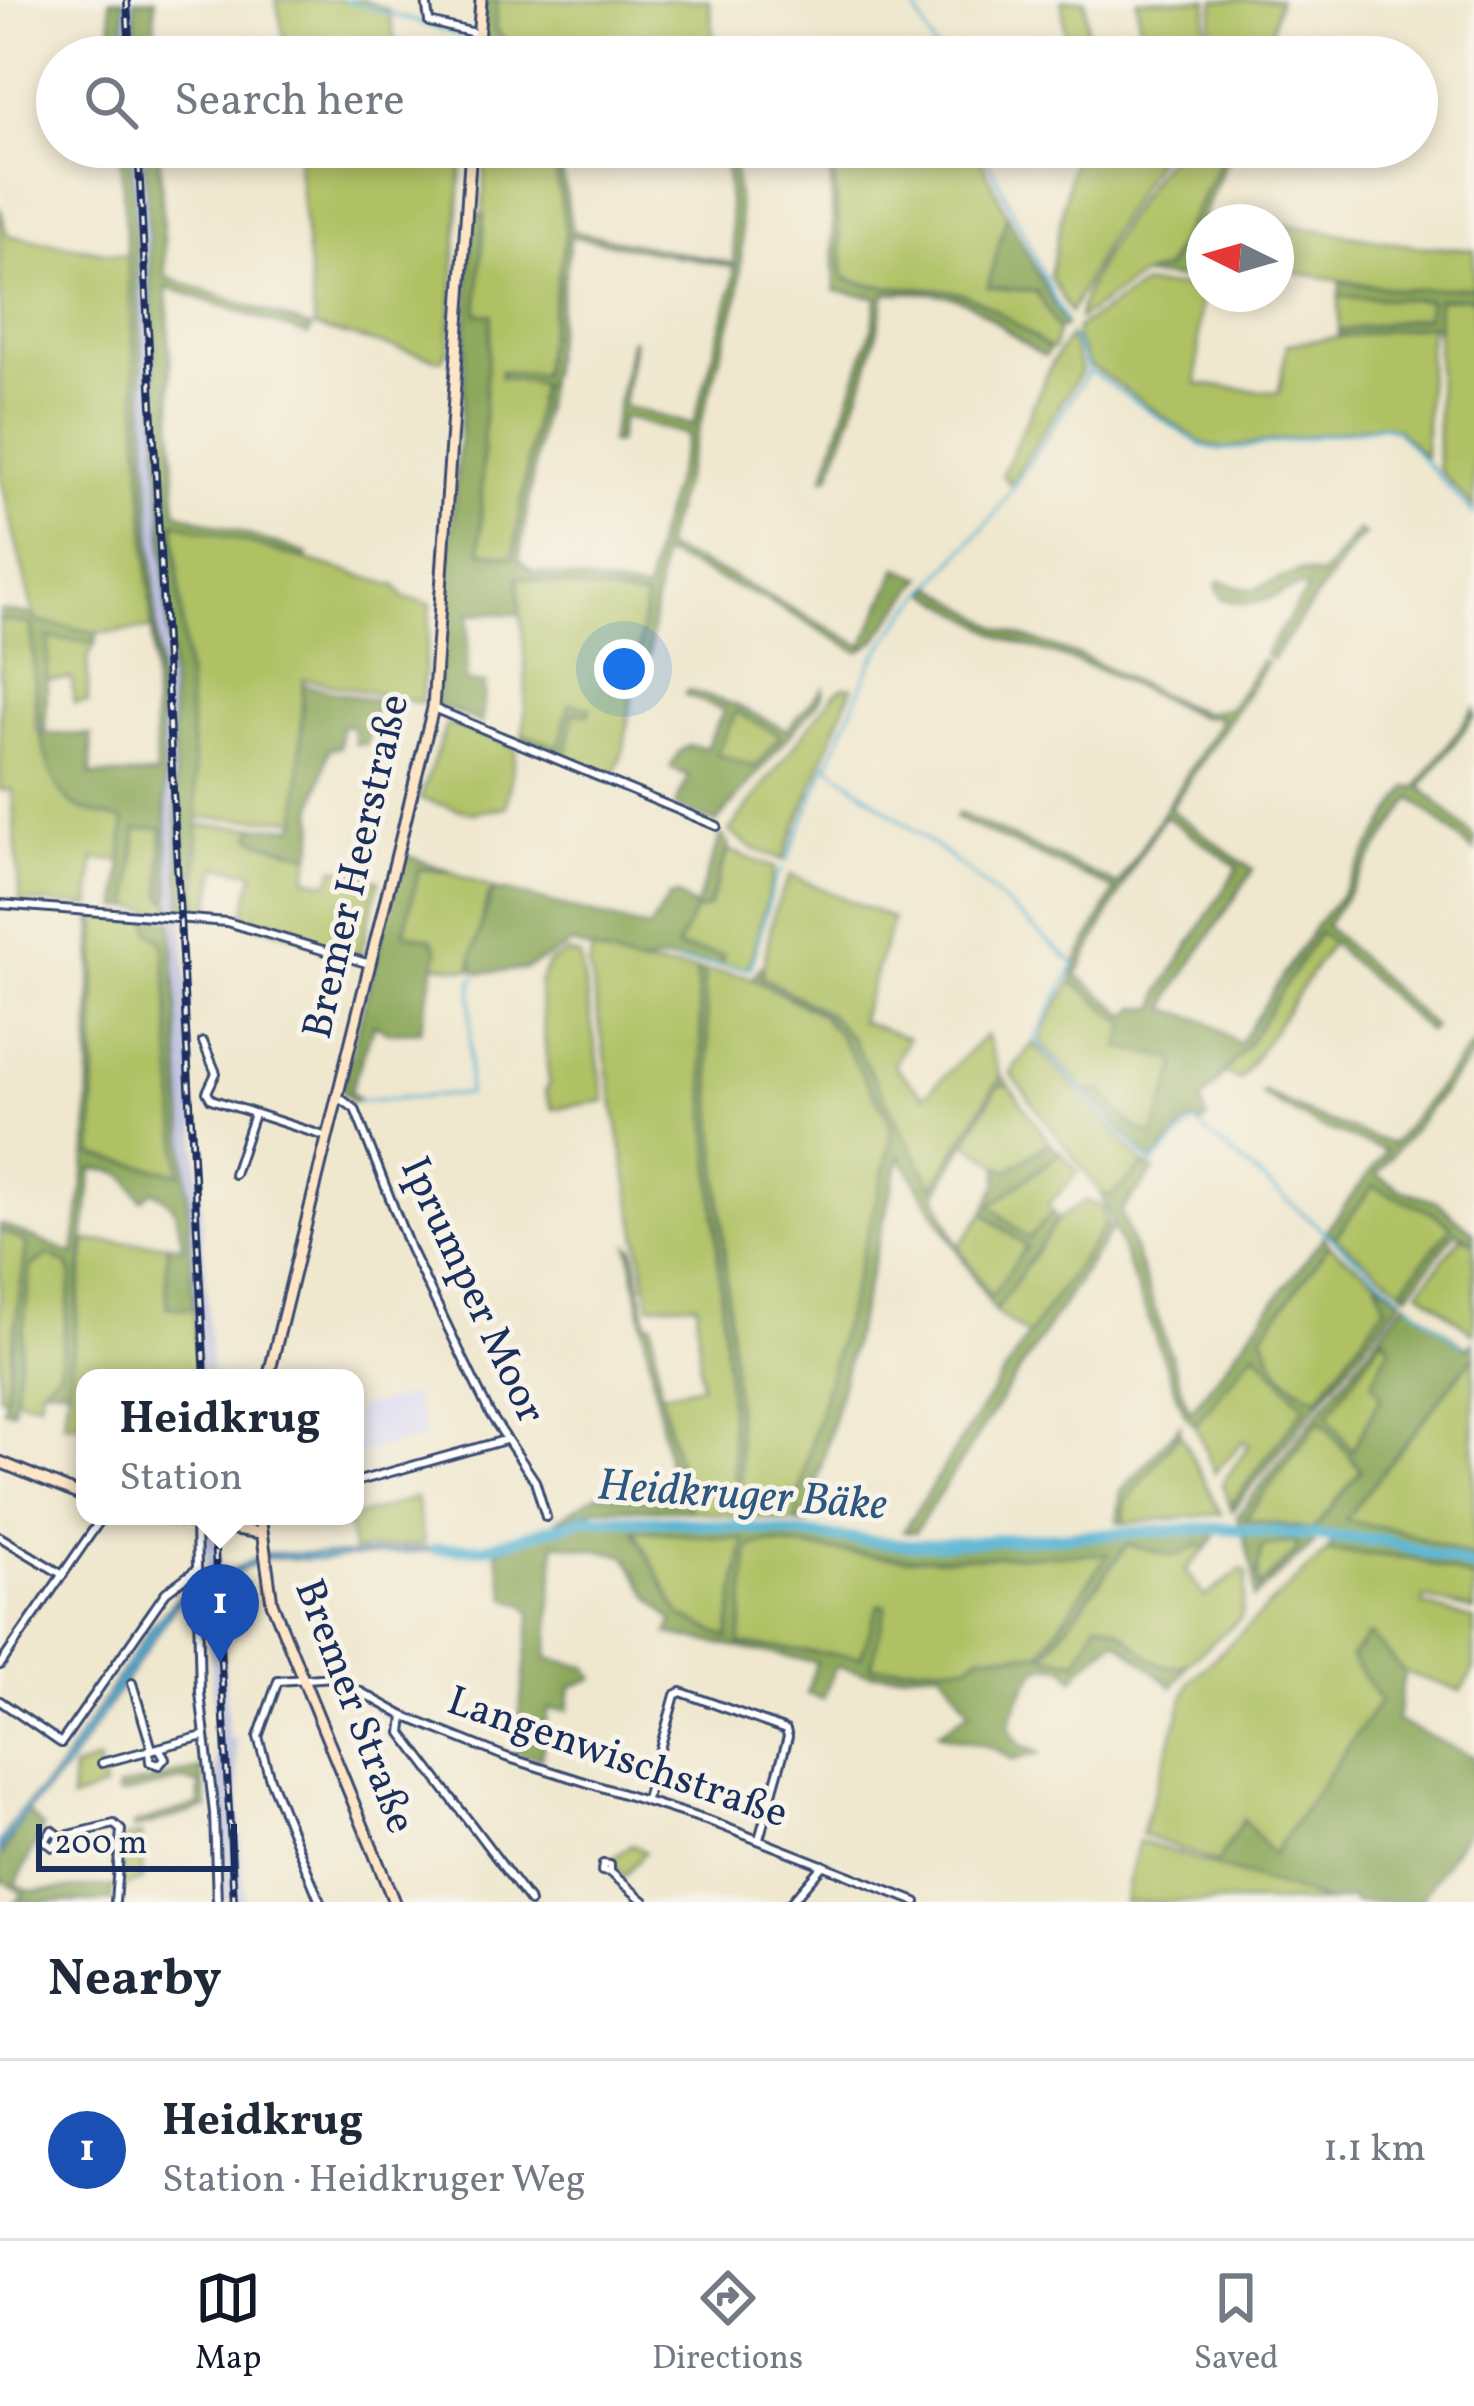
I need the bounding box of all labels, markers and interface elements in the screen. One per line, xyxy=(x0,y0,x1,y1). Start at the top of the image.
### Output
search box xyxy=(36,36,1438,168)
icon: search xyxy=(78,69,144,135)
text: Search here xyxy=(174,71,405,134)
north arrow xyxy=(1186,204,1294,312)
your location xyxy=(594,639,654,699)
street label: Bremer Heerstraße xyxy=(290,689,426,1045)
street label: Iprumper Moor xyxy=(383,1148,559,1434)
popup xyxy=(76,1369,364,1525)
text: Heidkrug xyxy=(119,1389,321,1452)
text: Station xyxy=(119,1452,243,1506)
water label: Heidkruger Bäke xyxy=(595,1455,889,1539)
pin: 1 xyxy=(181,1564,259,1663)
street label: Bremer Straße xyxy=(277,1571,429,1843)
street label: Langenwischstraße xyxy=(439,1673,795,1845)
scale bar xyxy=(36,1818,237,1871)
text: 200 m xyxy=(54,1822,148,1868)
text: Nearby xyxy=(48,1945,222,2016)
text: Heidkrug xyxy=(162,2091,363,2154)
text: 1 xyxy=(79,2123,95,2177)
text: 1.1 km xyxy=(1323,2123,1426,2177)
text: Station · Heidkruger Weg xyxy=(162,2154,586,2208)
tab: Map xyxy=(195,2265,261,2383)
tab: Directions xyxy=(652,2265,803,2383)
tab: Saved xyxy=(1194,2265,1279,2383)

